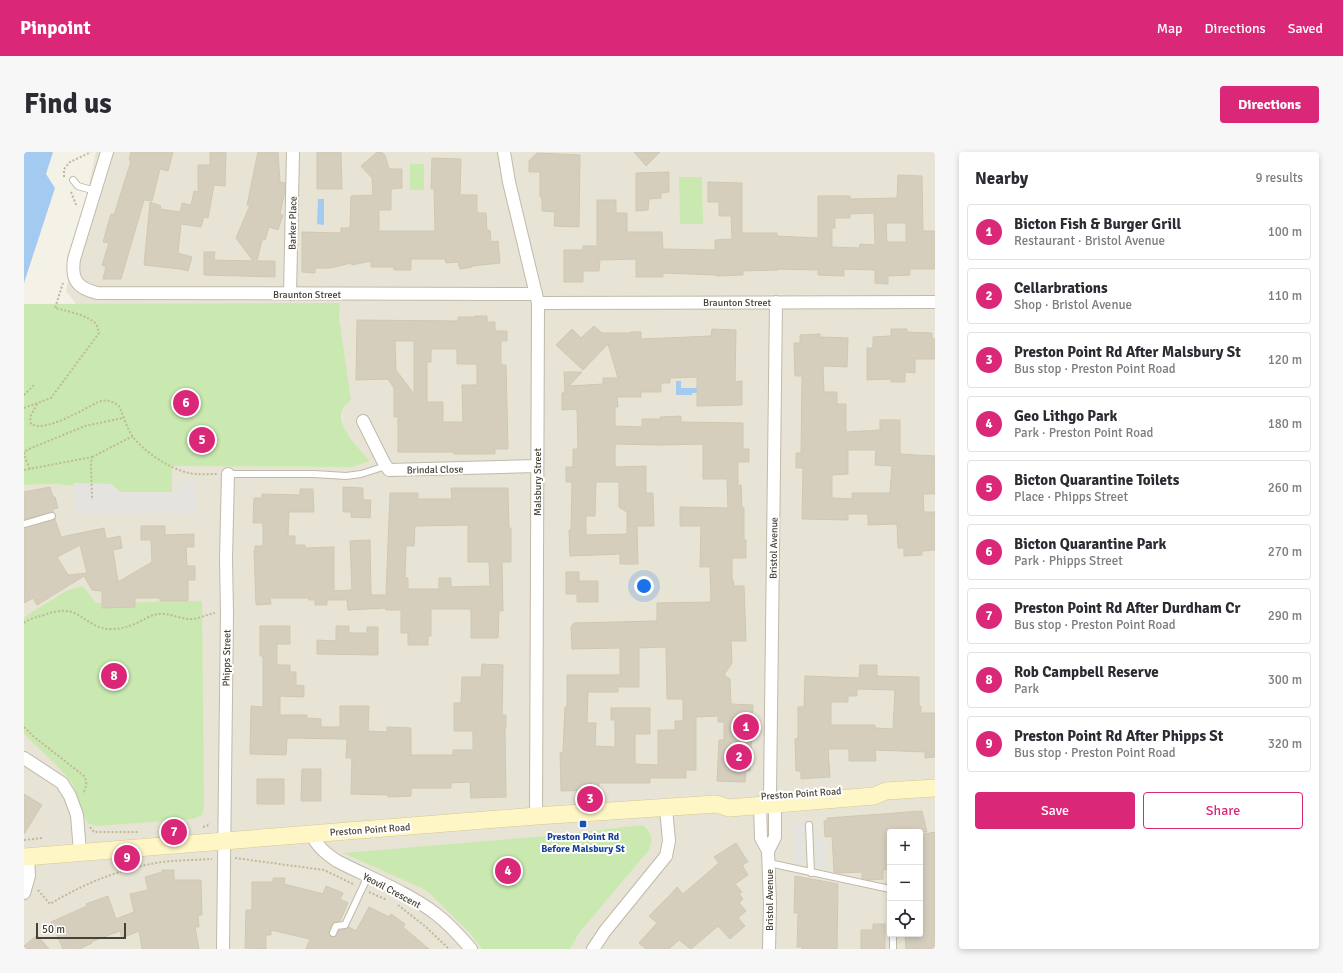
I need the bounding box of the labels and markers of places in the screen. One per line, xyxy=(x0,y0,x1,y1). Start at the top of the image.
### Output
pin: 6 xyxy=(173,388,199,418)
pin: 5 xyxy=(189,425,215,455)
pin: 8 xyxy=(101,661,127,691)
pin: 1 xyxy=(733,712,759,742)
pin: 2 xyxy=(726,742,752,772)
pin: 3 xyxy=(577,784,603,814)
pin: 7 xyxy=(161,817,187,847)
marker: Preston Point Rd Before Malsbury St xyxy=(578,819,588,829)
place label: Preston Point Rd Before Malsbury St xyxy=(541,831,625,855)
pin: 9 xyxy=(114,843,140,873)
pin: 4 xyxy=(495,856,521,886)

